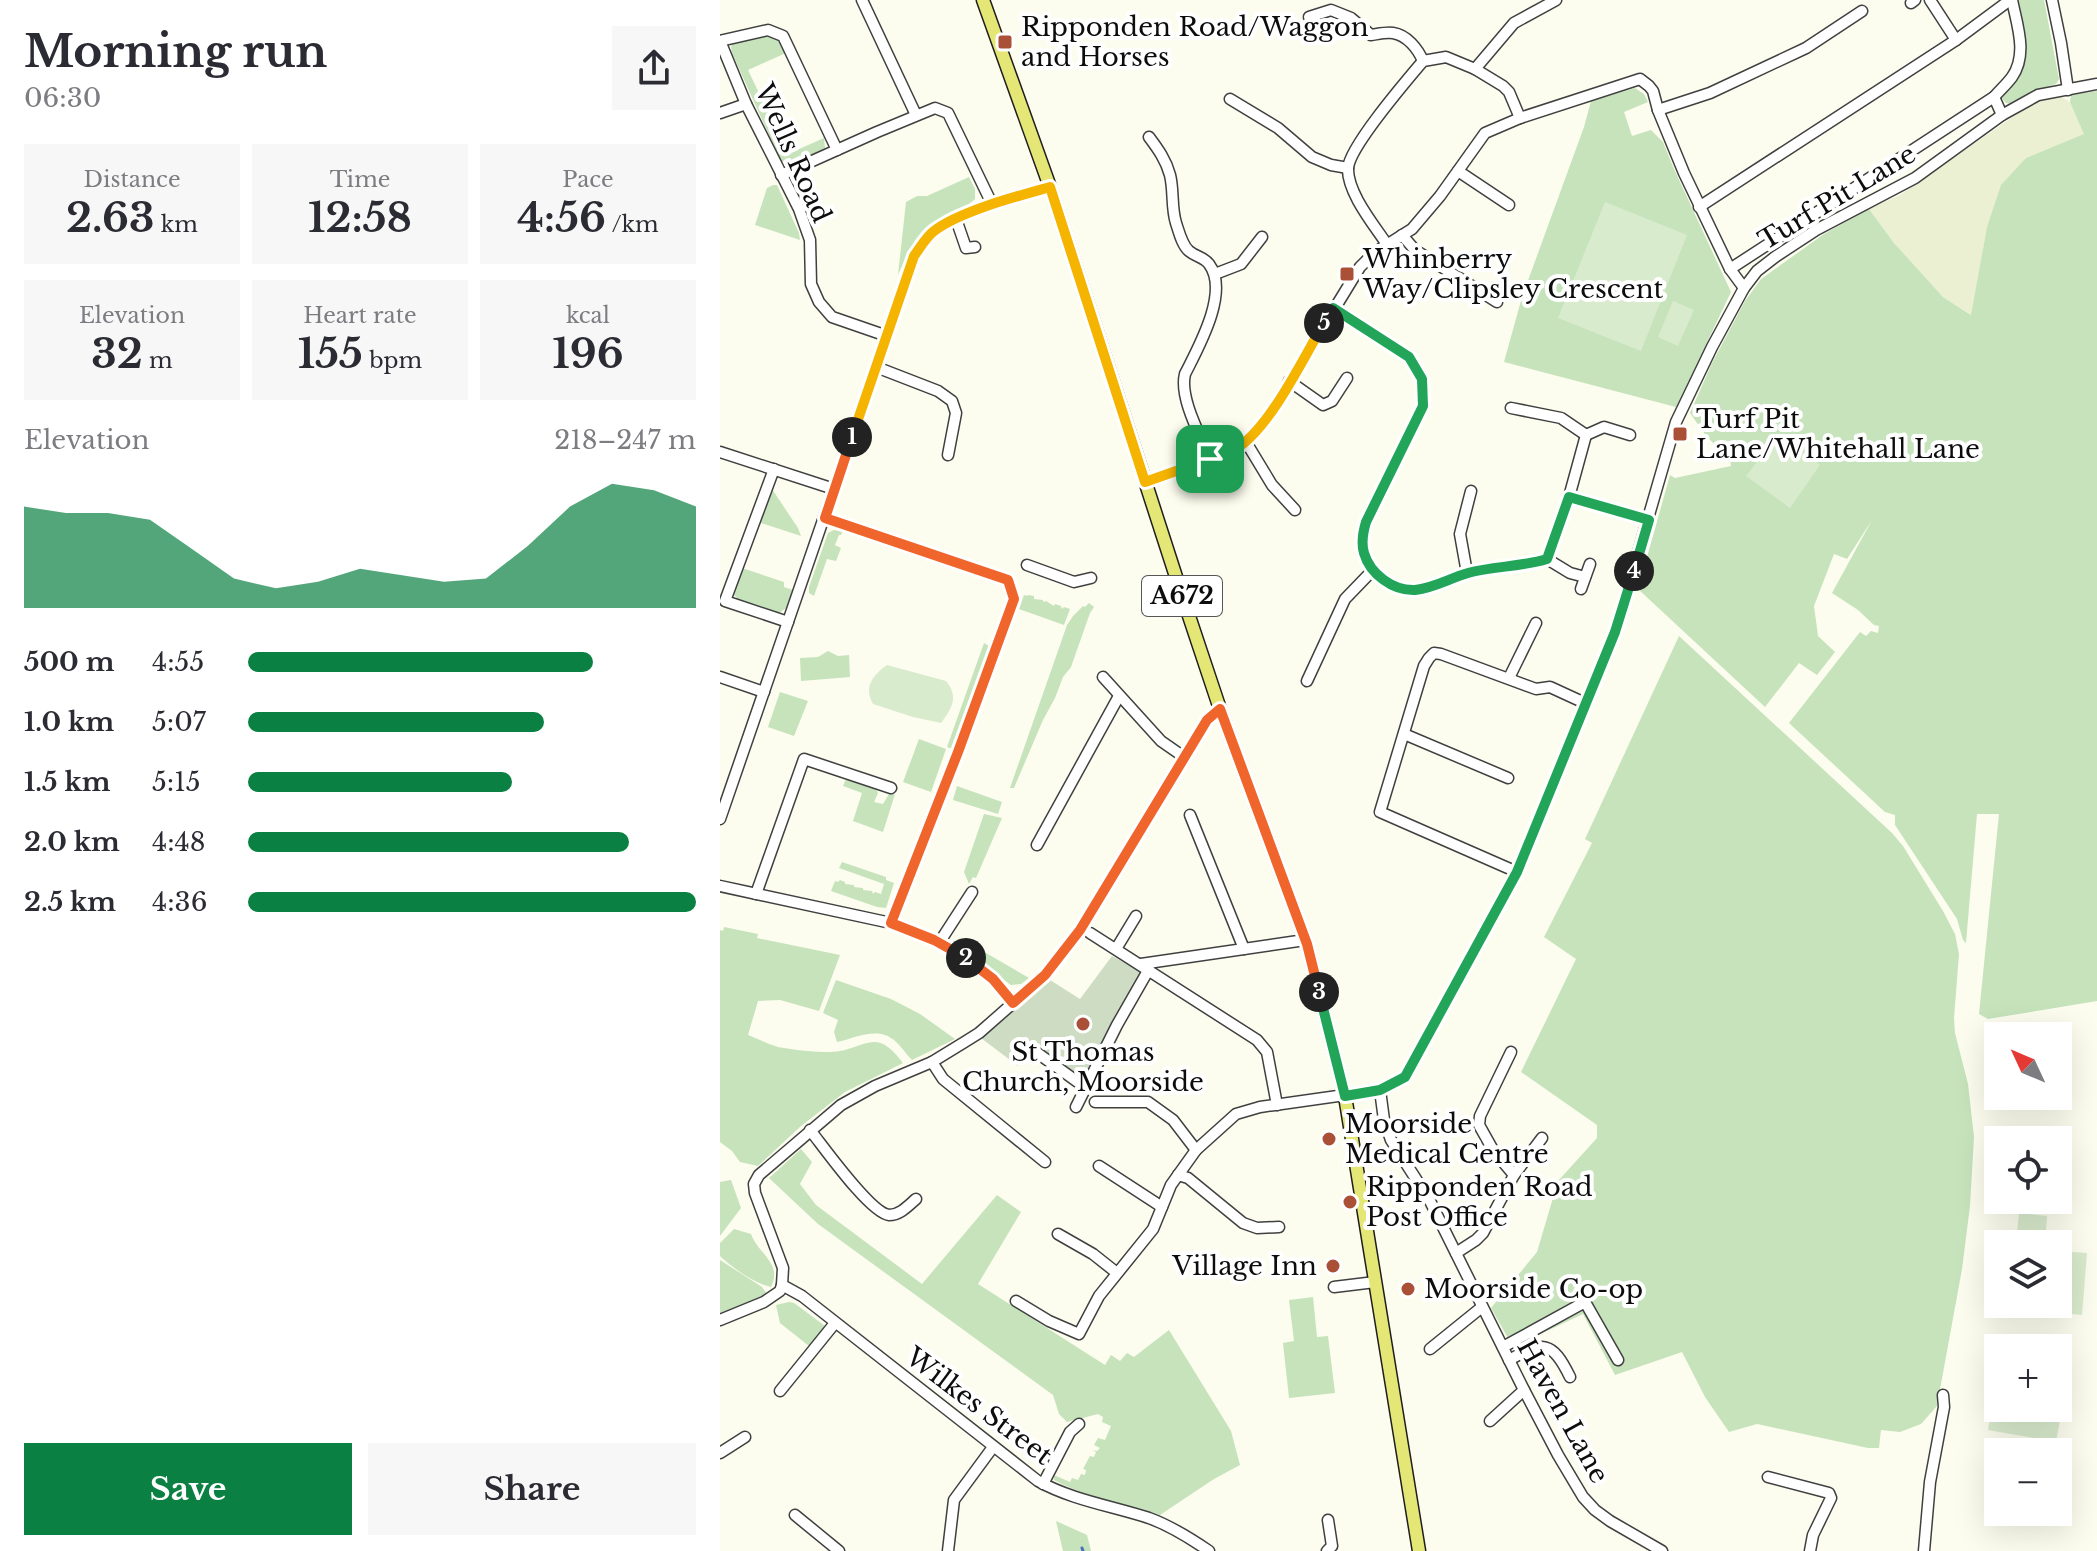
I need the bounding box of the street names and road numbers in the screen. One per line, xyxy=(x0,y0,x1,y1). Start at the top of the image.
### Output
street label: Wells Road xyxy=(748,78,838,227)
street label: Turf Pit Lane xyxy=(1753,138,1921,256)
road number: A672 xyxy=(1142,576,1222,616)
street label: Haven Lane xyxy=(1510,1333,1616,1489)
street label: Wilkes Street xyxy=(899,1340,1059,1472)

